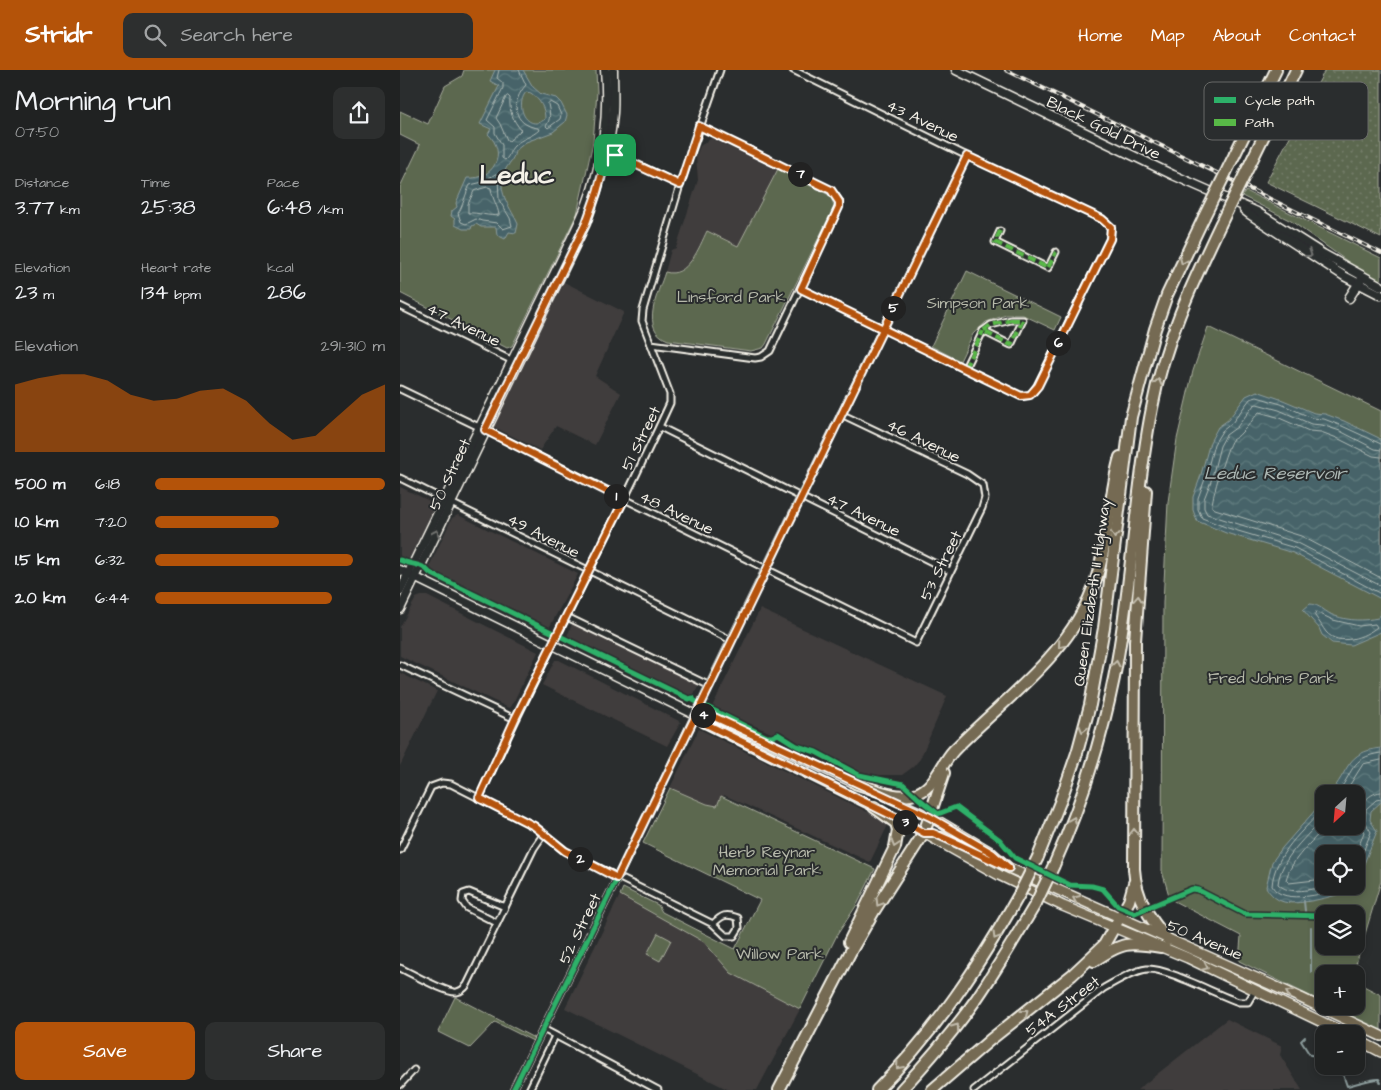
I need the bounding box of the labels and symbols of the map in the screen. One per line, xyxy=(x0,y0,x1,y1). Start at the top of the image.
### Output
legend xyxy=(1204,82,1368,140)
street label: Black Gold Drive xyxy=(1043,91,1164,165)
text: Cycle path xyxy=(1245,91,1314,111)
street label: 43 Avenue xyxy=(883,94,962,148)
text: Path xyxy=(1245,113,1274,133)
pin xyxy=(594,134,636,176)
district label: Leduc xyxy=(479,157,555,193)
pin: 7 xyxy=(788,162,812,186)
one-way arrow xyxy=(1304,248,1313,257)
one-way arrow xyxy=(1178,256,1189,265)
park label: Linsford Park xyxy=(677,286,785,308)
park label: Simpson Park xyxy=(927,292,1029,314)
pin: 5 xyxy=(880,296,906,320)
street label: 47 Avenue xyxy=(423,298,504,352)
pin: 6 xyxy=(1046,330,1070,356)
one-way arrow xyxy=(1152,378,1163,387)
street label: 51 Street xyxy=(616,402,666,474)
street label: 46 Avenue xyxy=(883,414,964,468)
street label: 50 Street xyxy=(424,434,476,514)
water label: Leduc Reservoir xyxy=(1204,461,1348,486)
pin: 1 xyxy=(604,484,628,508)
street label: 48 Avenue xyxy=(636,486,717,540)
street label: 47 Avenue xyxy=(823,488,904,542)
street label: Queen Elizabeth II Highway xyxy=(1068,497,1117,688)
street label: 49 Avenue xyxy=(504,508,584,564)
street label: 53 Street xyxy=(915,526,968,604)
one-way arrow xyxy=(430,529,441,538)
one-way arrow xyxy=(1110,531,1121,539)
one-way arrow xyxy=(1132,595,1143,603)
one-way arrow xyxy=(1059,639,1067,648)
one-way arrow xyxy=(1111,659,1121,668)
park label: Fred Johns Park xyxy=(1208,667,1336,689)
pin: 4 xyxy=(690,702,716,728)
one-way arrow xyxy=(1079,725,1089,733)
north arrow xyxy=(1315,785,1365,835)
pin: 3 xyxy=(892,810,918,834)
one-way arrow xyxy=(1067,816,1077,825)
one-way arrow xyxy=(1129,828,1139,836)
one-way arrow xyxy=(891,840,901,848)
park label: Herb Reynar Memorial Park xyxy=(713,841,822,881)
pin: 2 xyxy=(568,846,592,872)
street label: 52 Street xyxy=(553,889,607,968)
one-way arrow xyxy=(1072,894,1081,905)
one-way arrow xyxy=(875,898,885,907)
street label: 50 Avenue xyxy=(1164,914,1246,966)
one-way arrow xyxy=(992,930,1002,939)
park label: Willow Park xyxy=(736,943,824,965)
one-way arrow xyxy=(1200,960,1209,971)
street label: 54A Street xyxy=(1021,970,1105,1041)
one-way arrow xyxy=(1285,988,1294,999)
one-way arrow xyxy=(1019,1011,1028,1019)
one-way arrow xyxy=(950,1023,959,1033)
one-way arrow xyxy=(896,1060,905,1069)

